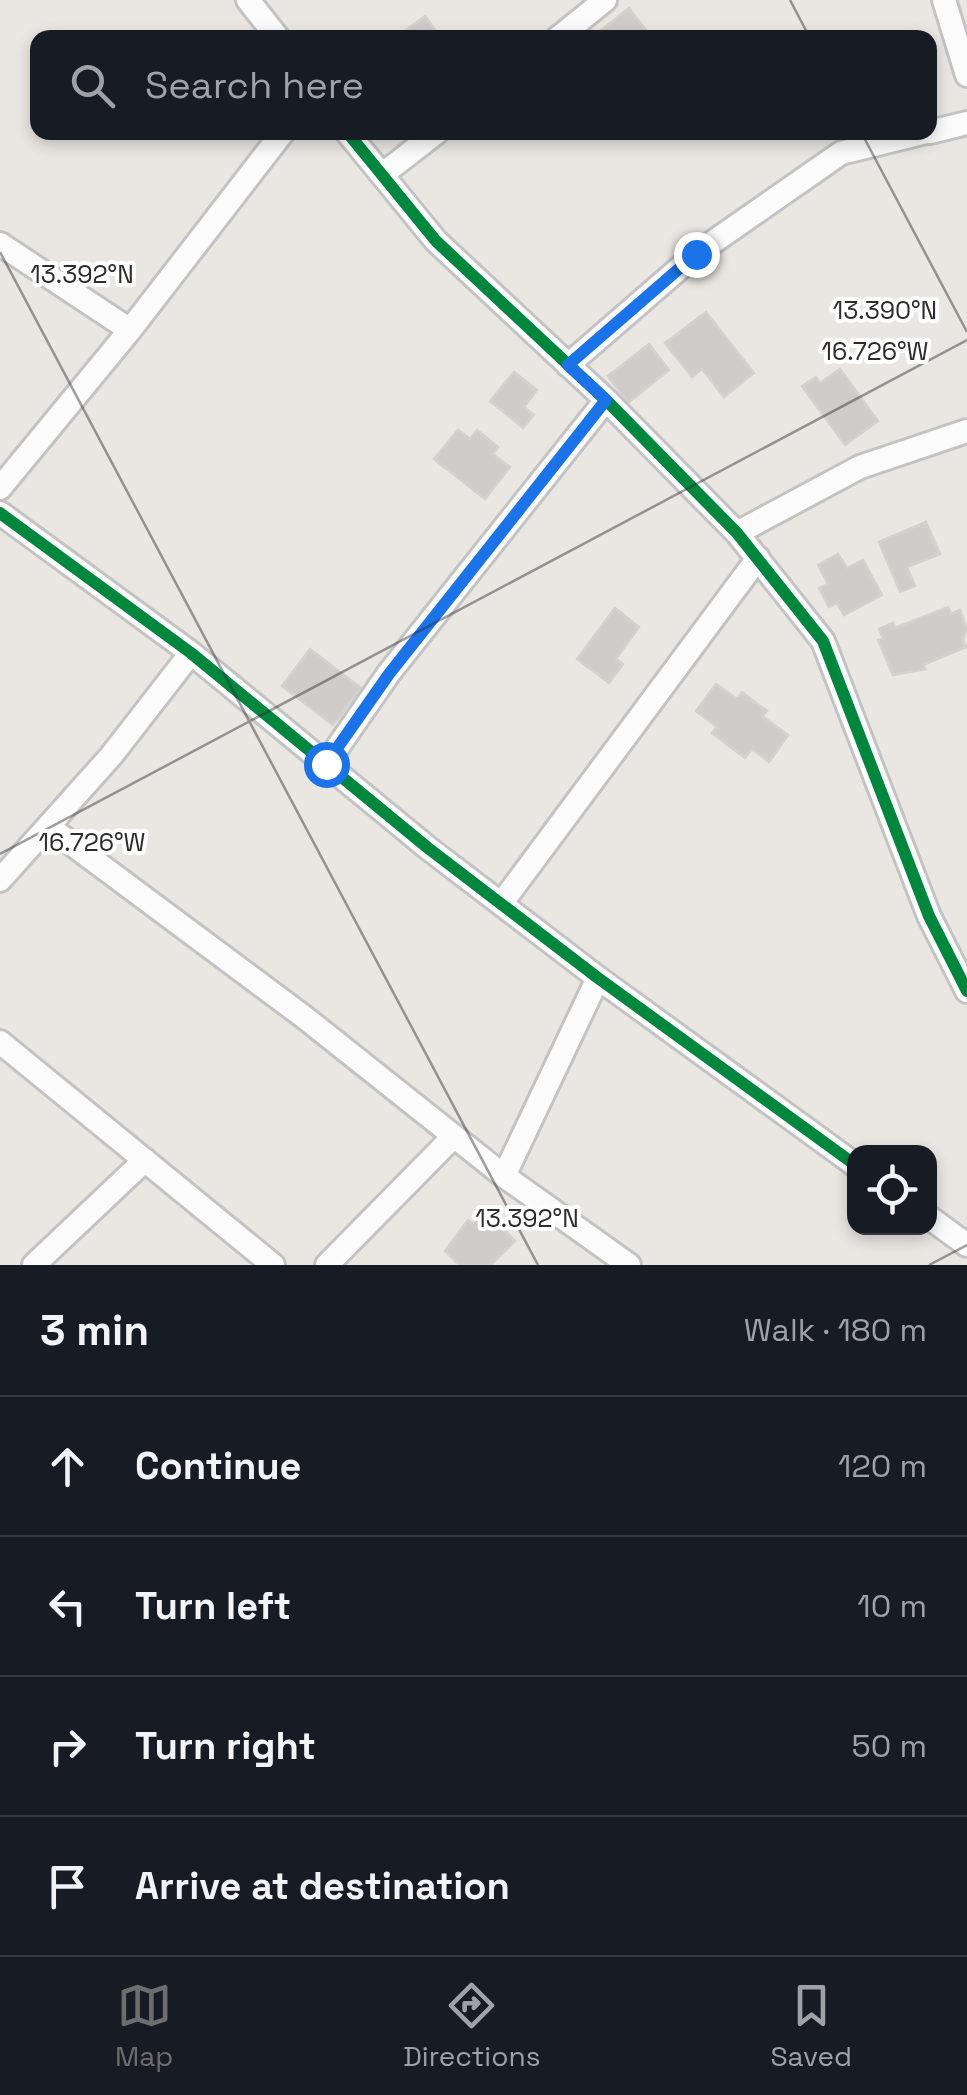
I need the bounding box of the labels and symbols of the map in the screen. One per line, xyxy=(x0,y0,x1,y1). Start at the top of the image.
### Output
route end xyxy=(674,232,720,278)
text: 13.392°N xyxy=(30,258,134,290)
text: 13.390°N xyxy=(833,294,937,326)
text: 16.726°W xyxy=(822,335,928,367)
route start xyxy=(304,742,350,788)
text: 16.726°W xyxy=(39,826,145,858)
text: 13.392°N xyxy=(475,1202,579,1234)

